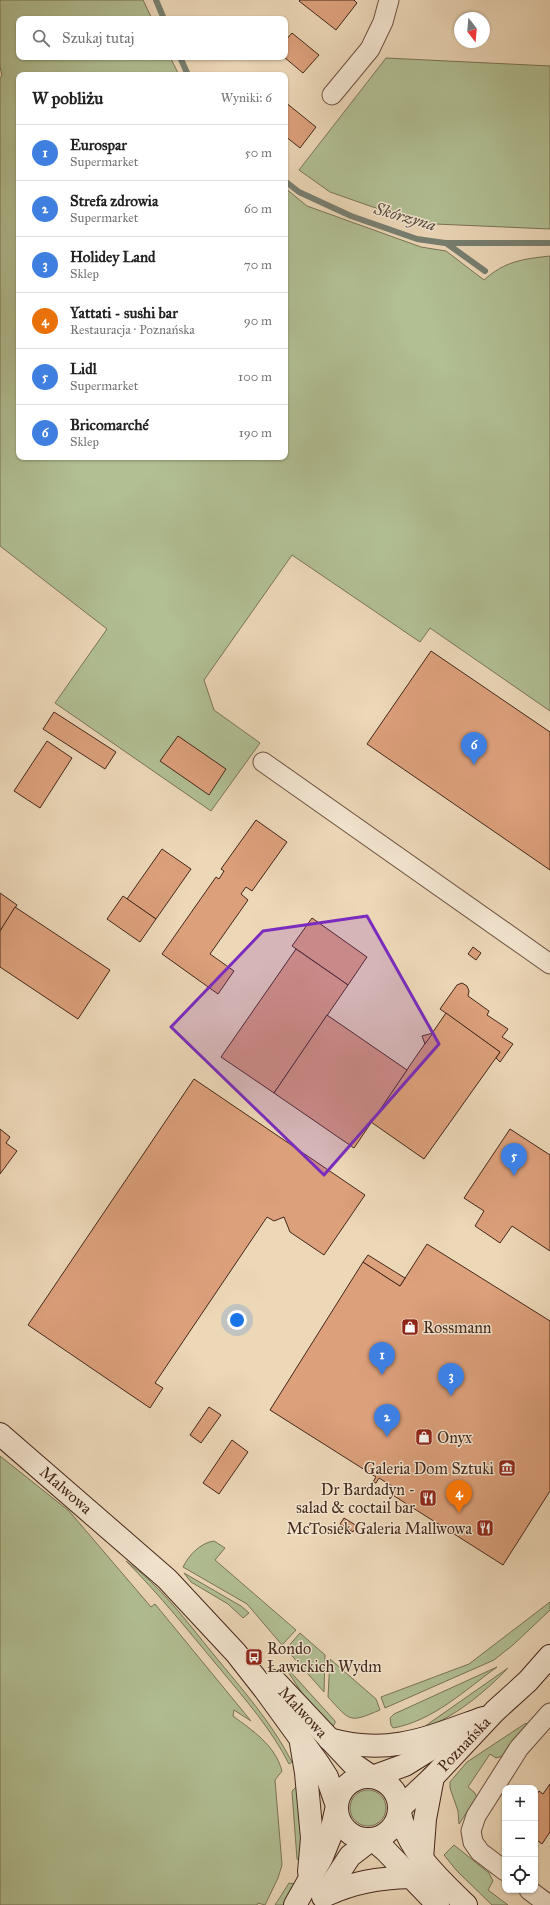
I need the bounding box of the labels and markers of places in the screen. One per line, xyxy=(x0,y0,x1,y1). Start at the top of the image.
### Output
pin: 6 xyxy=(461,732,487,765)
pin: 5 xyxy=(501,1143,527,1176)
shop icon: Rossmann xyxy=(400,1317,420,1337)
place label: Rossmann xyxy=(423,1318,492,1337)
pin: 1 xyxy=(369,1342,395,1375)
pin: 3 xyxy=(438,1363,464,1396)
pin: 2 xyxy=(374,1404,400,1437)
shop icon: Onyx xyxy=(414,1427,434,1447)
place label: Onyx xyxy=(437,1428,472,1447)
museum icon: Galeria Dom Sztuki xyxy=(497,1458,517,1478)
place label: Galeria Dom Sztuki xyxy=(364,1459,495,1478)
place label: Dr Bardadyn - salad & coctail bar xyxy=(296,1480,415,1517)
pin: 4 xyxy=(446,1480,472,1513)
restaurant icon: Dr Bardadyn - salad & coctail bar xyxy=(418,1488,438,1508)
restaurant icon: McTosiek Galeria Mallwowa xyxy=(475,1518,495,1538)
place label: McTosiek Galeria Mallwowa xyxy=(286,1519,472,1538)
place label: Rondo Ławickich Wydm xyxy=(267,1639,382,1676)
bus stop icon: Rondo Ławickich Wydm xyxy=(244,1647,264,1667)

